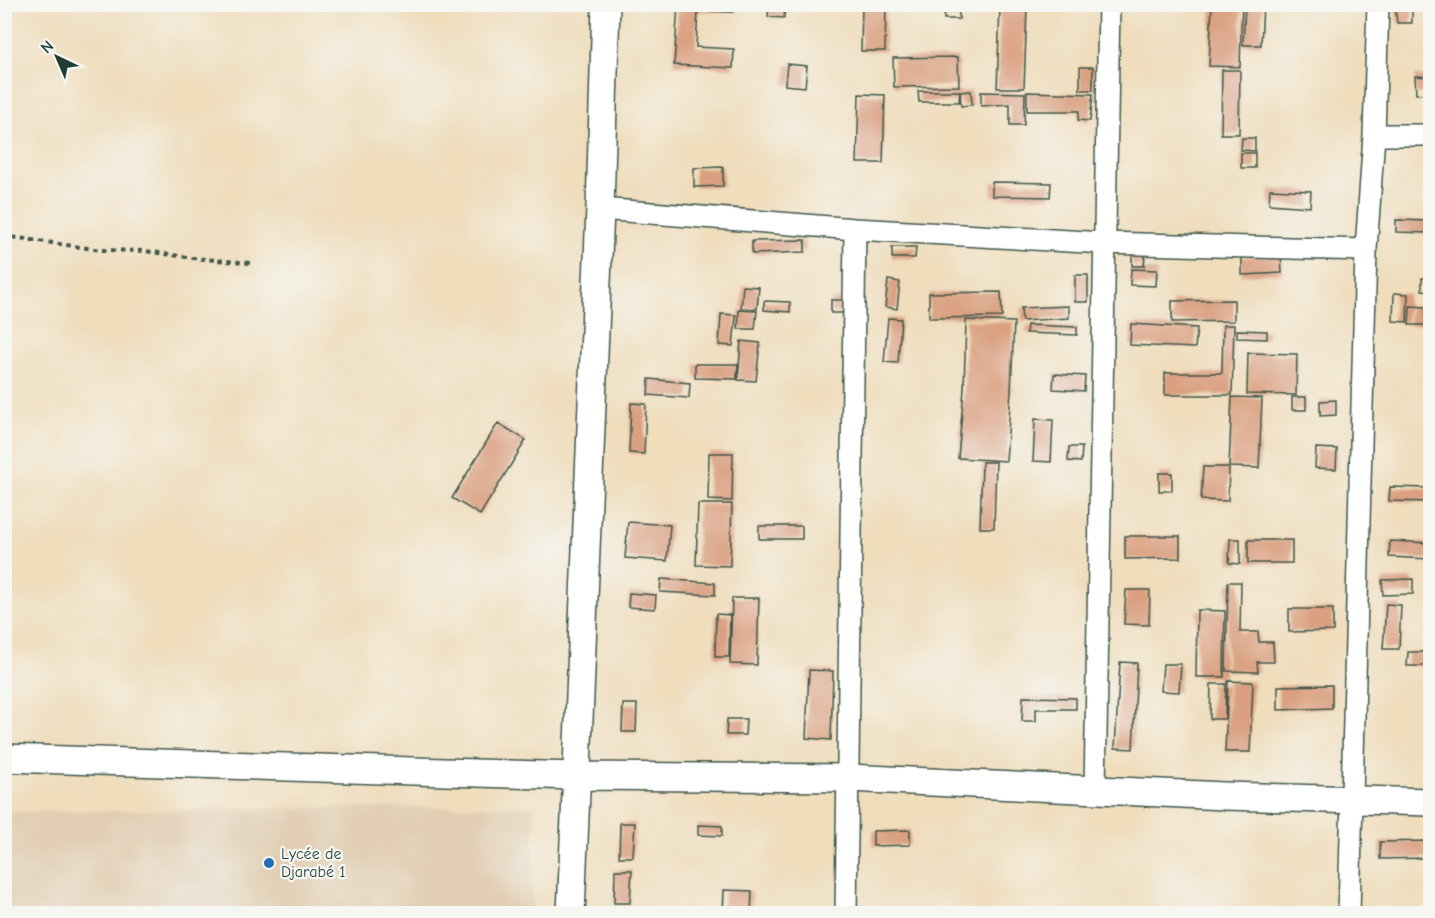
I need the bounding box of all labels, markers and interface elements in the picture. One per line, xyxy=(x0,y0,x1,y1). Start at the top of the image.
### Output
north arrow xyxy=(27,27,87,87)
text: N xyxy=(37,37,57,57)
place label: Lycée de Djarabé 1 xyxy=(281,845,346,881)
marker: Lycée de Djarabé 1 xyxy=(262,856,276,870)

